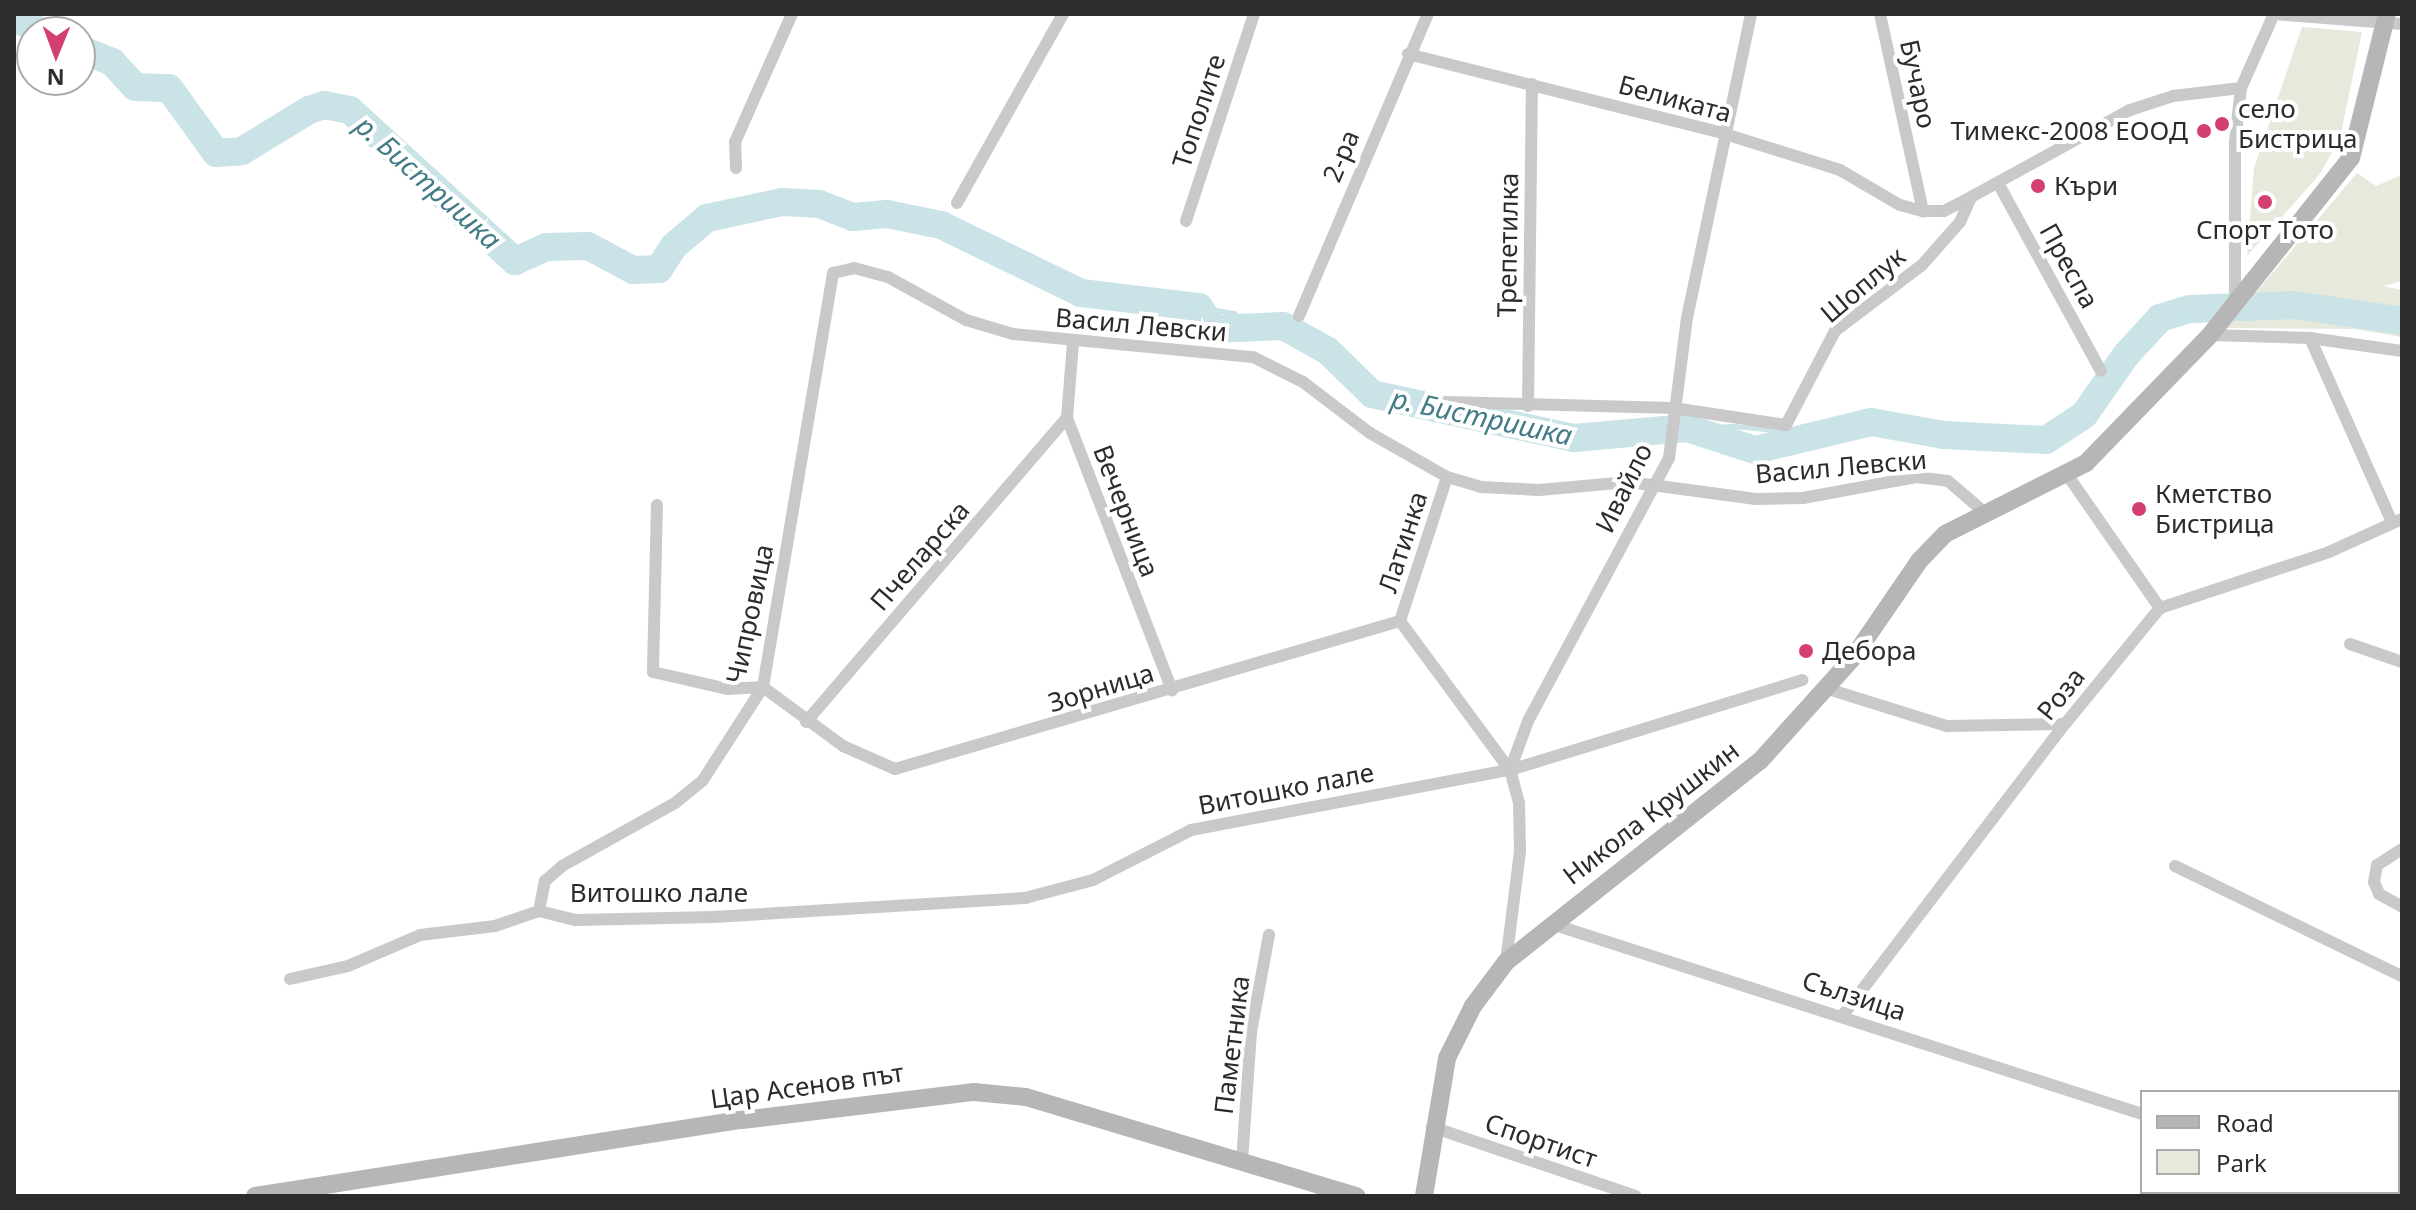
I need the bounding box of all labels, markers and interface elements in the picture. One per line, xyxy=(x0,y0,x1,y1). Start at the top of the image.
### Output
north arrow xyxy=(16,16,96,96)
street label: Бучаро xyxy=(1893,37,1943,131)
street label: Тополите xyxy=(1166,50,1232,172)
text: N xyxy=(46,63,65,93)
street label: Беликата xyxy=(1615,69,1735,129)
place label: село Бистрица xyxy=(2238,93,2357,154)
water label: р. Бистришка xyxy=(349,108,509,256)
place label: Тимекс-2008 ЕООД xyxy=(1950,115,2188,147)
marker: село Бистрица xyxy=(2213,115,2231,133)
marker: Тимекс-2008 ЕООД xyxy=(2195,122,2213,140)
street label: 2-ра xyxy=(1316,125,1366,187)
place label: Къри xyxy=(2054,170,2118,202)
street label: Трепетилка xyxy=(1491,172,1525,318)
marker: Къри xyxy=(2029,177,2047,195)
marker: Спорт Тото xyxy=(2256,193,2274,211)
place label: Спорт Тото xyxy=(2196,214,2334,246)
street label: Преспа xyxy=(2033,218,2105,314)
street label: Шоплук xyxy=(1815,241,1911,329)
street label: Васил Левски xyxy=(1054,302,1228,348)
water label: р. Бистришка xyxy=(1388,380,1576,452)
street label: Ивайло xyxy=(1589,438,1659,538)
street label: Вечерница xyxy=(1087,441,1165,581)
street label: Васил Левски xyxy=(1754,444,1928,490)
place label: Кметство Бистрица xyxy=(2155,478,2274,540)
street label: Латинка xyxy=(1372,488,1434,596)
street label: Пчеларска xyxy=(864,495,976,617)
marker: Кметство Бистрица xyxy=(2130,500,2148,518)
street label: Чипровица xyxy=(720,541,780,687)
place label: Дебора xyxy=(1822,635,1917,667)
marker: Дебора xyxy=(1797,642,1815,660)
street label: Зорница xyxy=(1044,657,1158,719)
street label: Роза xyxy=(2031,662,2091,726)
street label: Никола Крушкин xyxy=(1557,735,1745,891)
street label: Витошко лале xyxy=(1195,757,1377,821)
street label: Витошко лале xyxy=(570,877,748,909)
street label: Сълзица xyxy=(1798,965,1910,1027)
street label: Паметника xyxy=(1208,974,1256,1116)
street label: Цар Асенов път xyxy=(708,1057,906,1115)
legend xyxy=(2140,1090,2400,1194)
text: Road xyxy=(2216,1106,2274,1139)
street label: Спортист xyxy=(1481,1107,1601,1175)
text: Park xyxy=(2216,1146,2267,1179)

